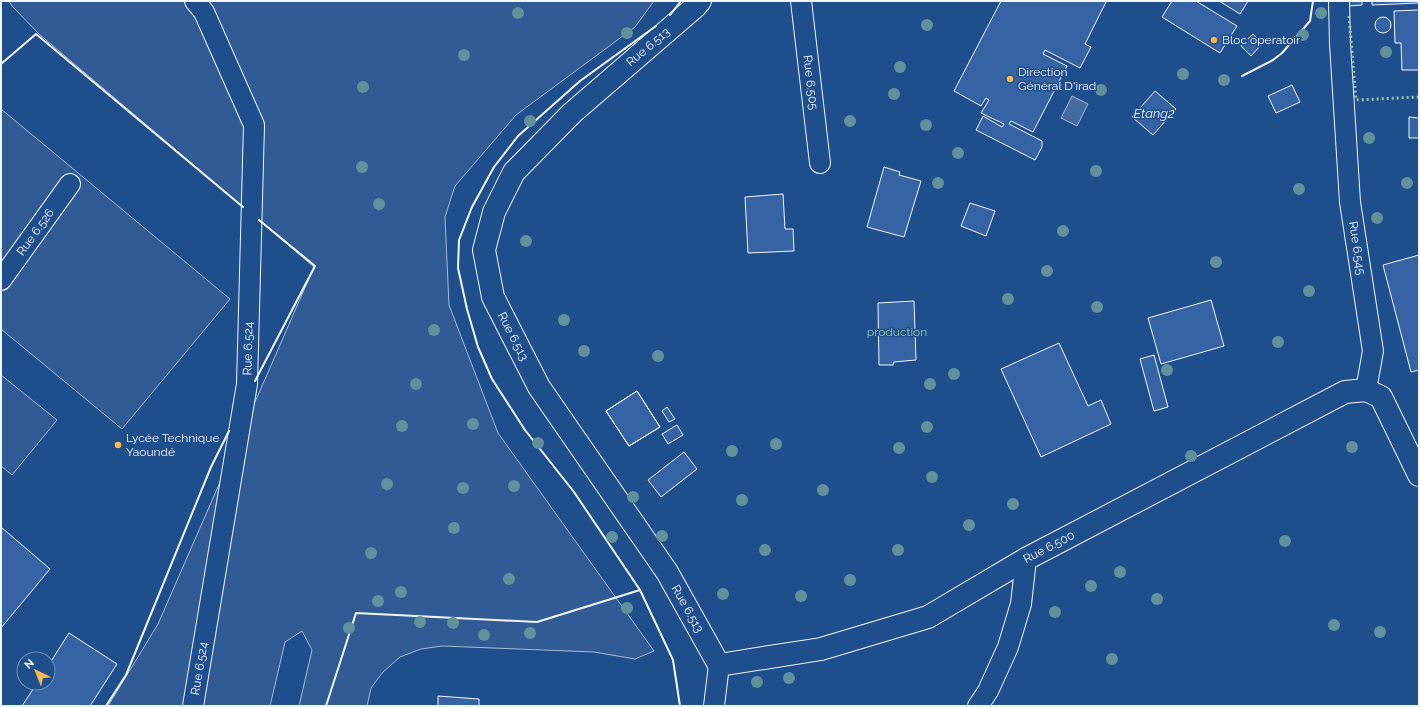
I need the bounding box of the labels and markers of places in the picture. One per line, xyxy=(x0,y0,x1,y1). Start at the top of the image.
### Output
place label: Bloc operatoir xyxy=(1222,33,1301,47)
marker: Bloc operatoir xyxy=(1209,35,1219,45)
place label: Direction Général D'irad xyxy=(1018,65,1096,93)
marker: Direction Général D'irad xyxy=(1005,74,1015,84)
place label: Lycée Technique Yaoundé xyxy=(126,431,219,459)
marker: Lycée Technique Yaoundé xyxy=(113,440,123,450)

